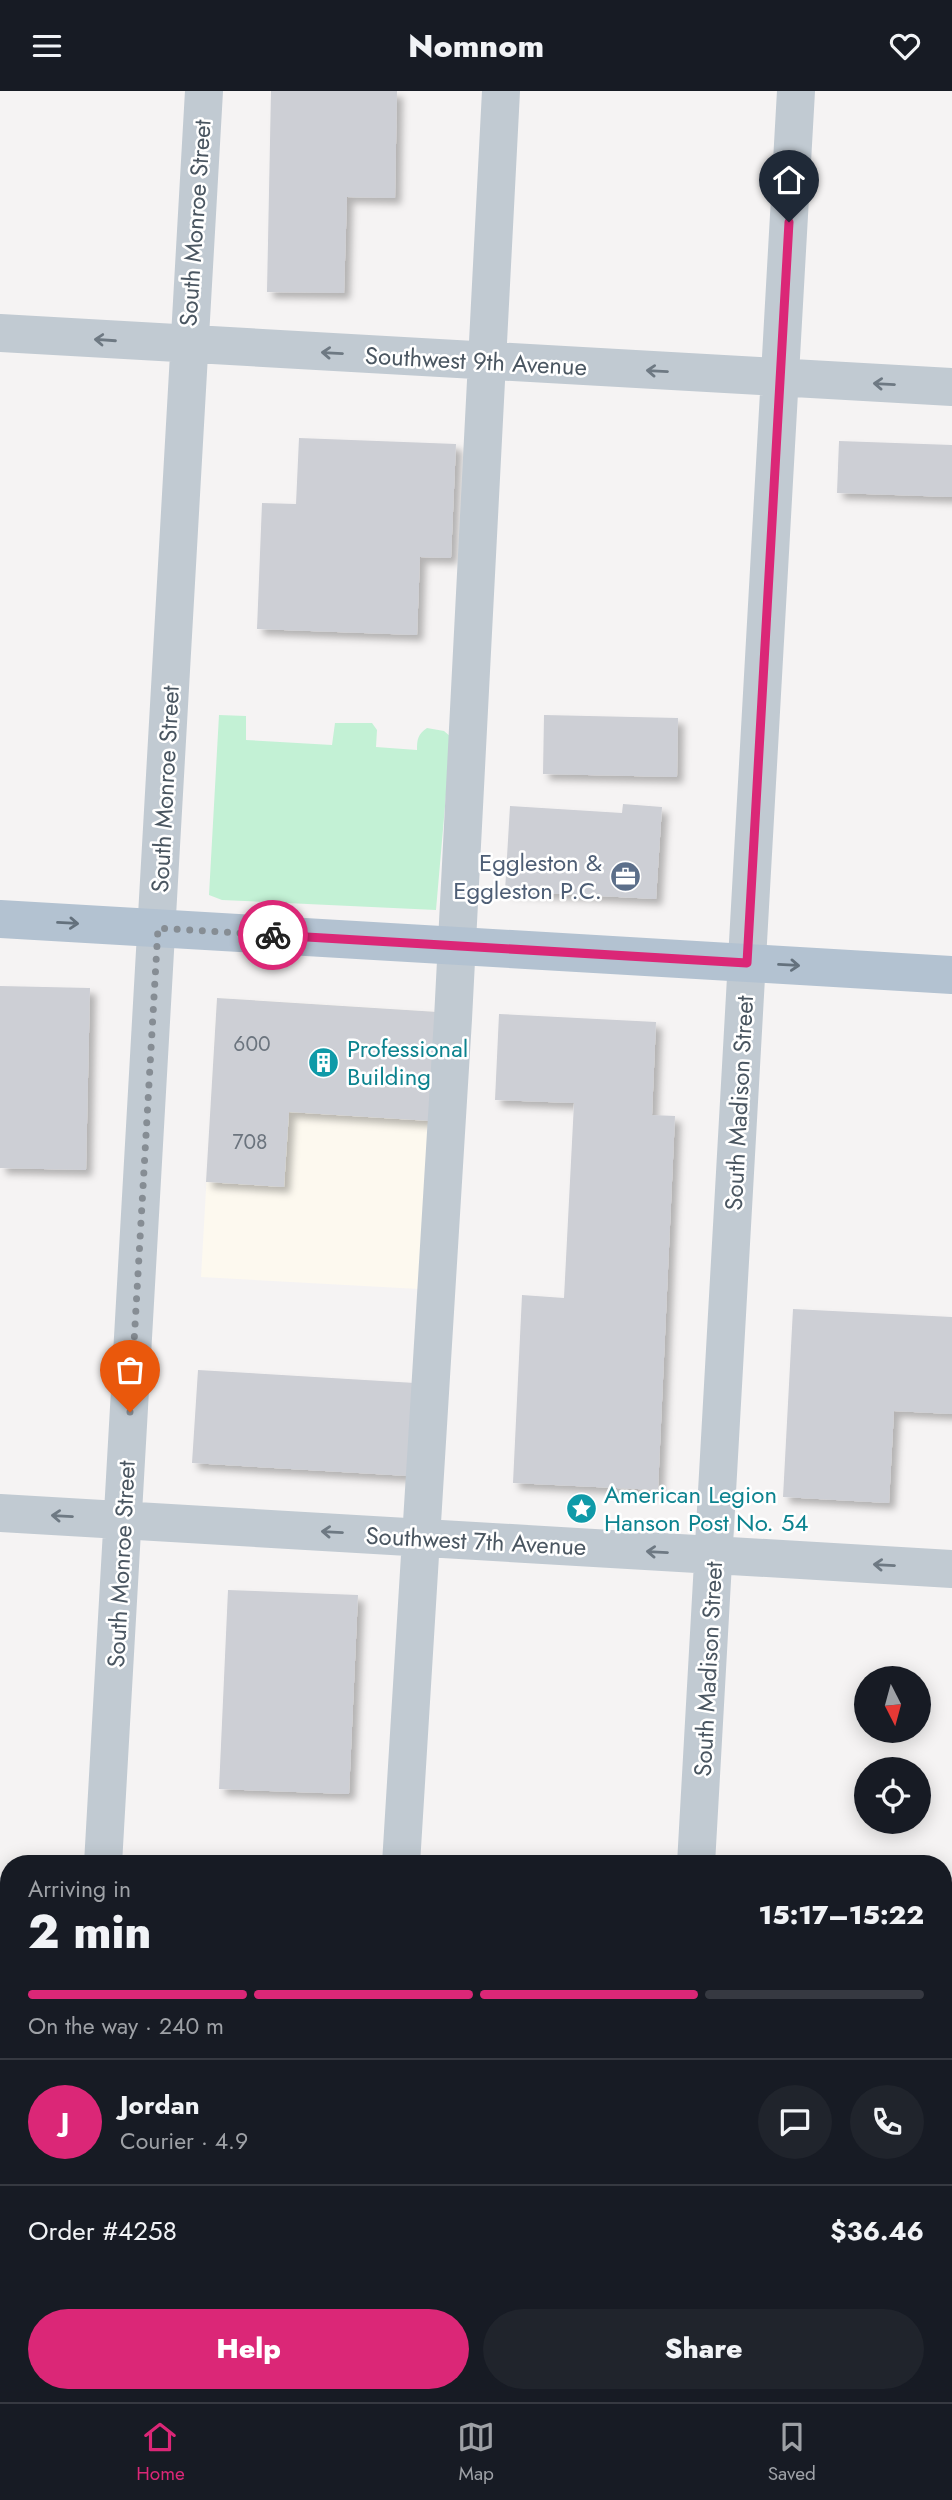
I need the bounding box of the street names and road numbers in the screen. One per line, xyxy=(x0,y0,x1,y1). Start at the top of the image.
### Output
street label: South Monroe Street xyxy=(170,118,220,328)
street label: Southwest 9th Avenue xyxy=(364,338,588,384)
street label: South Monroe Street xyxy=(142,684,188,893)
street label: South Madison Street xyxy=(716,994,762,1211)
street label: South Monroe Street xyxy=(98,1459,144,1668)
street label: Southwest 7th Avenue xyxy=(365,1518,587,1564)
street label: South Madison Street xyxy=(685,1560,731,1777)

